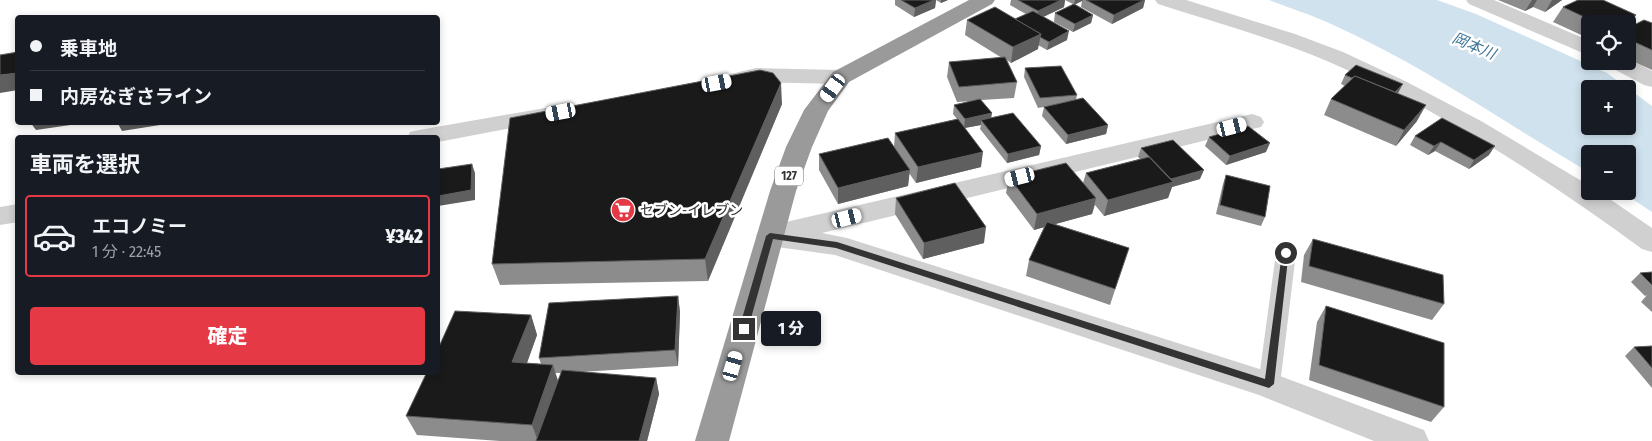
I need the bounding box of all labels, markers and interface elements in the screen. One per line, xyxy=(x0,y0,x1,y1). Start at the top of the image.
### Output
map controls xyxy=(1581,15,1636,200)
button: locate xyxy=(1581,15,1636,70)
water label: 岡本川 xyxy=(1450,29,1500,64)
text: 乗車地 xyxy=(60,37,117,60)
car xyxy=(818,71,847,105)
car xyxy=(700,73,733,93)
button: + xyxy=(1581,80,1636,135)
text: 内房なぎさライン xyxy=(60,85,212,108)
car xyxy=(544,102,577,122)
car xyxy=(1215,116,1248,138)
button: − xyxy=(1581,145,1636,200)
text: 車両を選択 xyxy=(30,151,140,178)
car xyxy=(1003,166,1036,188)
road number: 127 xyxy=(775,167,803,186)
supermarket icon: セブン-イレブン xyxy=(610,197,636,223)
place label: セブン-イレブン xyxy=(640,202,743,219)
car xyxy=(830,207,863,229)
icon: car xyxy=(32,214,77,259)
text: エコノミー xyxy=(92,215,187,238)
text: ¥342 xyxy=(385,225,423,248)
text: 1 分 · 22:45 xyxy=(92,242,161,261)
route start xyxy=(1275,242,1297,264)
button: 確定 xyxy=(30,307,425,365)
callout: 1 分 xyxy=(762,312,822,346)
route end xyxy=(733,318,755,340)
text: 1 分 xyxy=(778,319,804,338)
car xyxy=(721,350,744,382)

